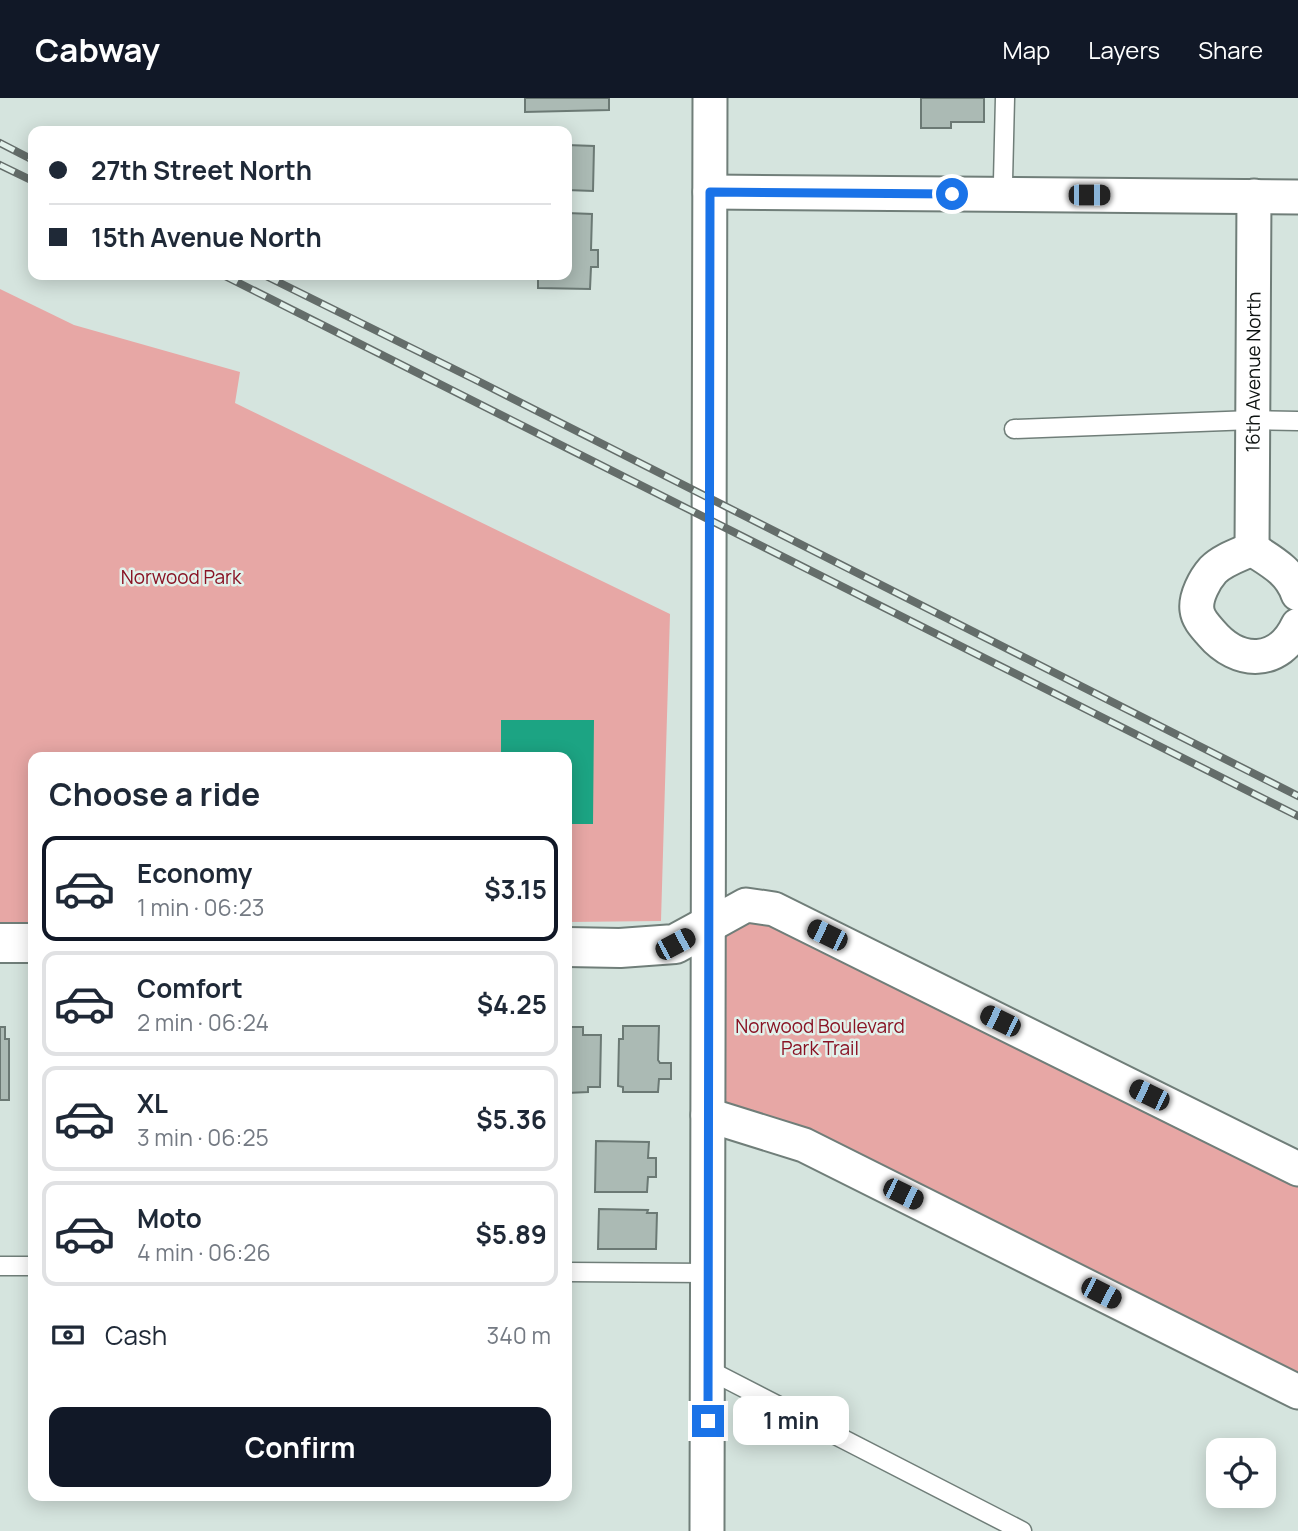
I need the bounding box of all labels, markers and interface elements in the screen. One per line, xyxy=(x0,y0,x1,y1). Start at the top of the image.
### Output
text: Cabway xyxy=(35,27,160,72)
text: Map xyxy=(1003,33,1050,66)
text: Layers xyxy=(1088,33,1160,66)
text: Share xyxy=(1198,33,1263,66)
text: 27th Street North xyxy=(91,152,312,188)
route start xyxy=(936,178,968,210)
car xyxy=(1069,185,1111,206)
text: 15th Avenue North xyxy=(91,219,322,255)
street label: 16th Avenue North xyxy=(1240,291,1266,453)
park label: Norwood Park xyxy=(121,564,242,590)
text: Choose a ride xyxy=(49,772,260,816)
text: Economy xyxy=(137,855,252,891)
icon: car xyxy=(53,857,116,920)
text: $3.15 xyxy=(484,871,547,907)
text: 1 min · 06:23 xyxy=(137,891,265,923)
car xyxy=(804,916,851,954)
car xyxy=(652,925,699,963)
text: Comfort xyxy=(137,970,243,1006)
icon: car xyxy=(53,972,116,1035)
text: $4.25 xyxy=(477,986,547,1022)
car xyxy=(977,1002,1024,1040)
text: 2 min · 06:24 xyxy=(137,1006,269,1038)
park label: Norwood Boulevard Park Trail xyxy=(735,1013,905,1061)
car xyxy=(1126,1076,1173,1114)
text: XL xyxy=(137,1085,168,1121)
icon: car xyxy=(53,1087,116,1150)
text: $5.36 xyxy=(476,1101,547,1137)
text: 3 min · 06:25 xyxy=(137,1121,269,1153)
car xyxy=(880,1175,927,1213)
text: Moto xyxy=(137,1200,202,1236)
icon: car xyxy=(53,1202,116,1265)
text: $5.89 xyxy=(475,1216,547,1252)
text: 4 min · 06:26 xyxy=(137,1236,271,1268)
car xyxy=(1078,1274,1125,1312)
icon: cash xyxy=(49,1316,87,1354)
text: Cash xyxy=(105,1317,167,1353)
text: 340 m xyxy=(487,1319,551,1351)
callout: 1 min xyxy=(732,1396,848,1446)
text: 1 min xyxy=(763,1404,819,1436)
route end xyxy=(692,1405,724,1437)
button: Confirm xyxy=(49,1407,551,1487)
map controls xyxy=(1206,1438,1276,1508)
button: locate xyxy=(1206,1438,1276,1508)

